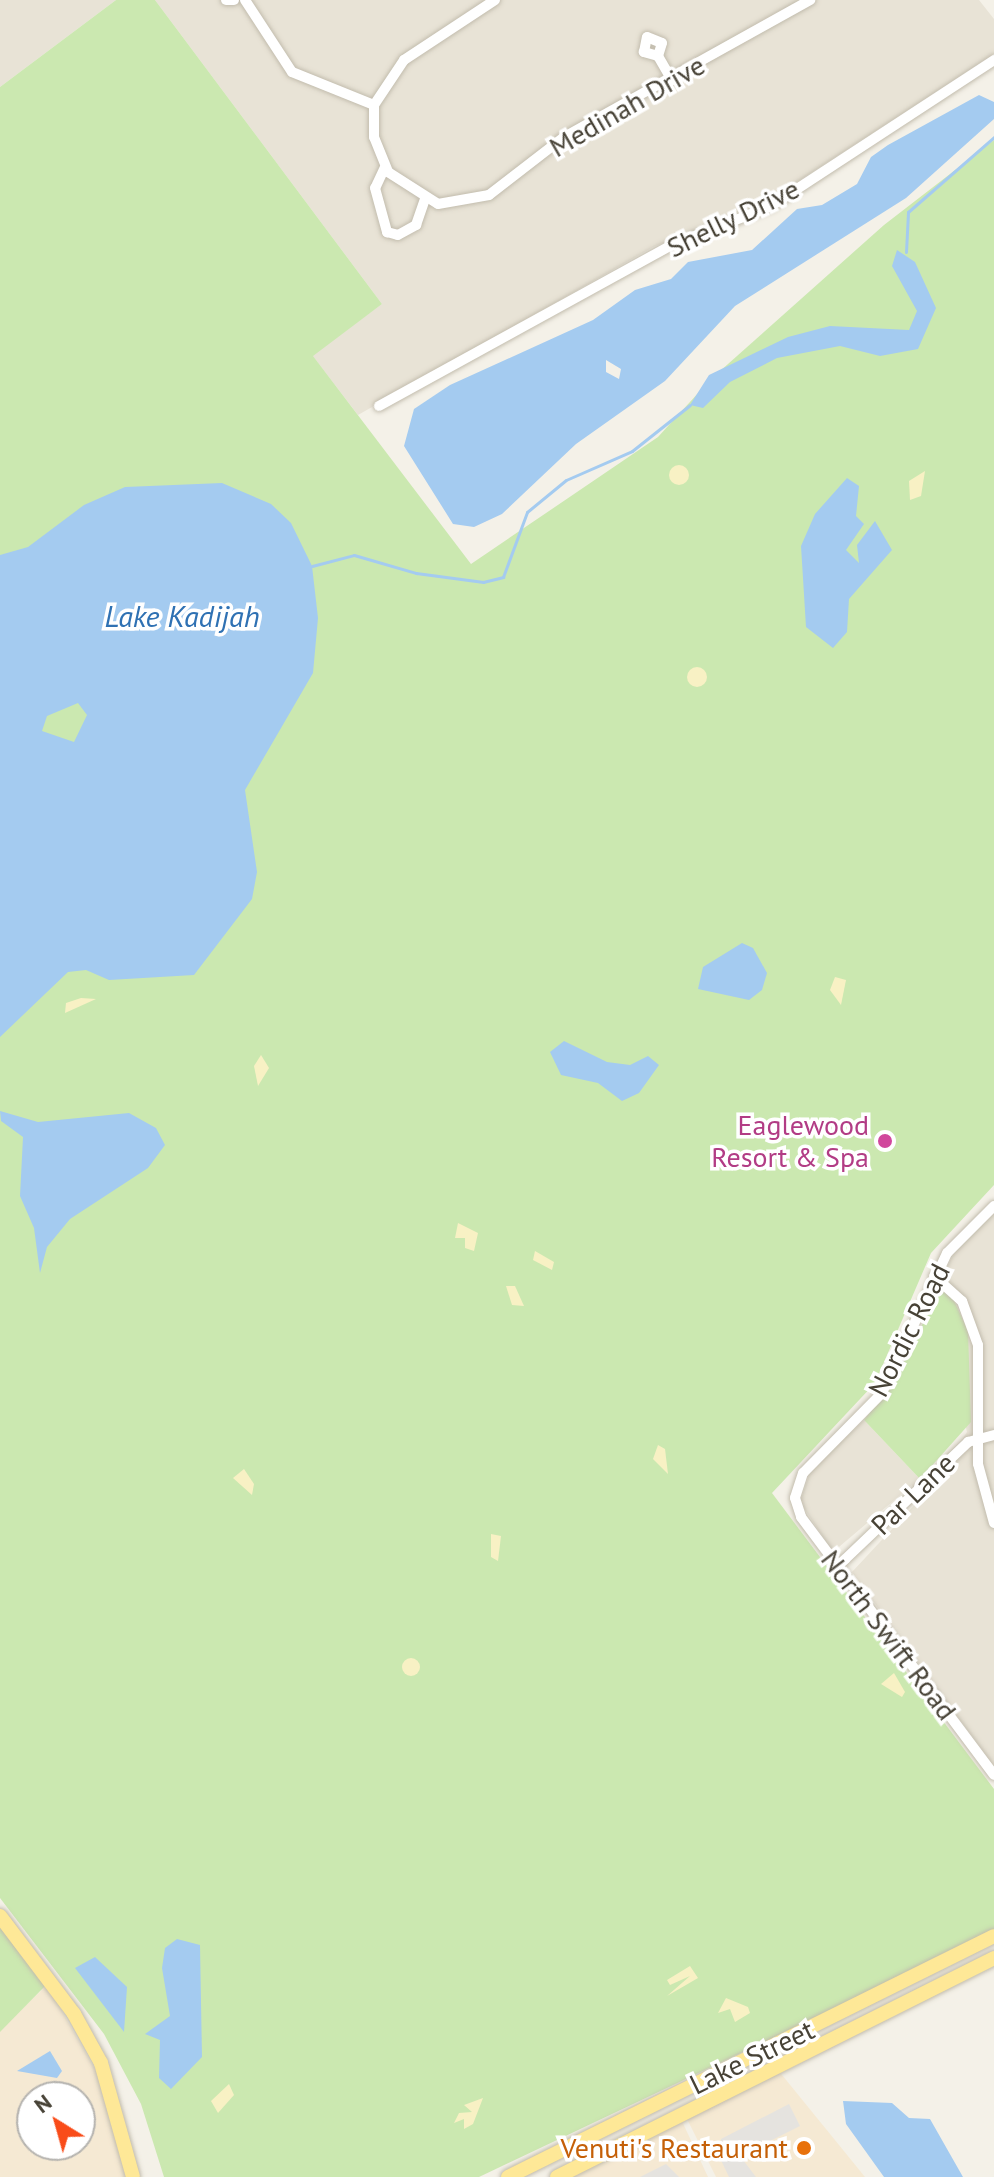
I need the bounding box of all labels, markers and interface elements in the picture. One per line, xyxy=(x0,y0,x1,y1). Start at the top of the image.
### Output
street label: Medinah Drive xyxy=(543,48,711,164)
street label: Shelly Drive xyxy=(661,171,805,265)
water label: Lake Kadijah xyxy=(104,598,260,634)
place label: Eaglewood Resort & Spa xyxy=(711,1108,869,1174)
marker: Eaglewood Resort & Spa xyxy=(876,1132,894,1150)
street label: Nordic Road xyxy=(861,1258,957,1402)
street label: Par Lane xyxy=(864,1446,962,1542)
street label: North Swift Road xyxy=(814,1543,964,1727)
street label: Lake Street xyxy=(684,2013,820,2101)
north arrow xyxy=(16,2081,96,2161)
text: N xyxy=(29,2088,57,2119)
place label: Venuti's Restaurant xyxy=(560,2131,788,2165)
marker: Venuti's Restaurant xyxy=(795,2139,813,2157)

